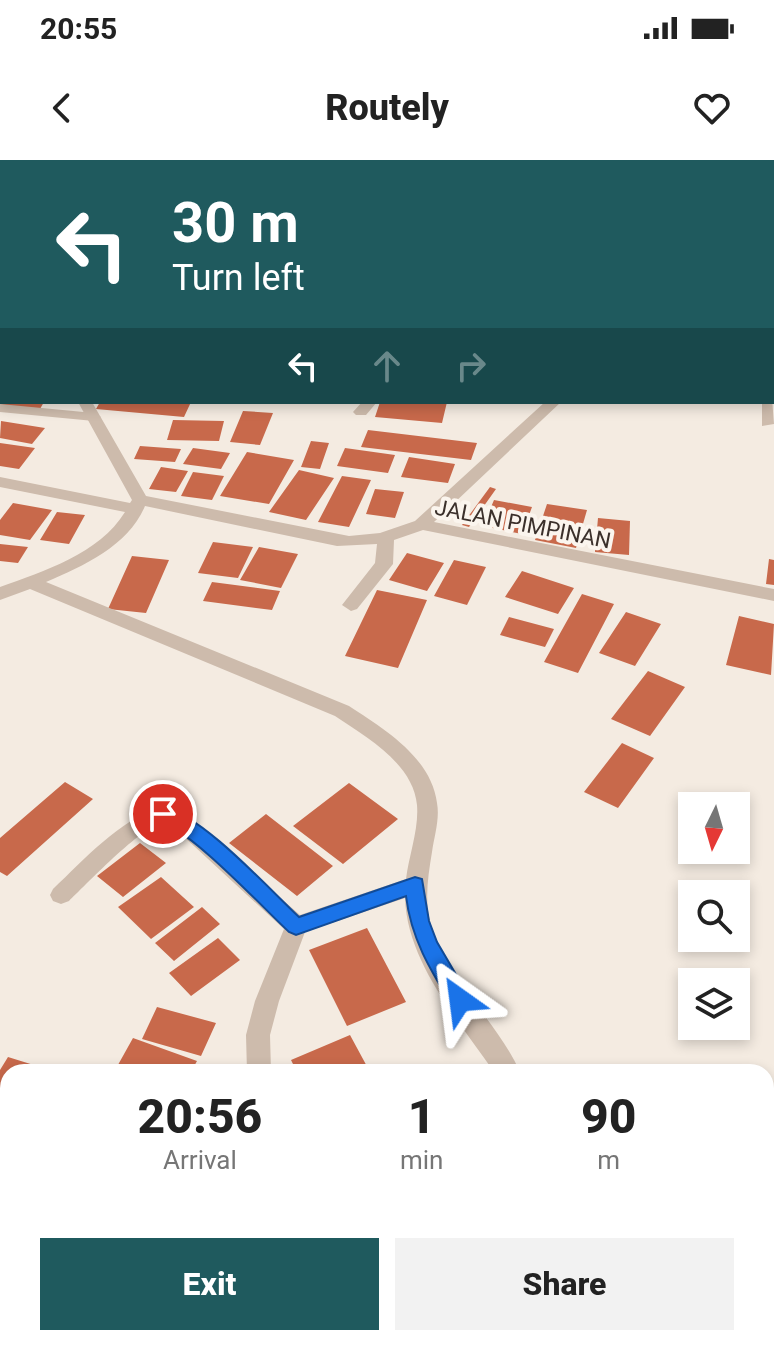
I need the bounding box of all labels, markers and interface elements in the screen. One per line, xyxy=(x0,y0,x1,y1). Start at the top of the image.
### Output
text: 20:55 xyxy=(40,11,117,46)
icon: back xyxy=(40,86,84,130)
icon: heart xyxy=(690,86,734,130)
text: Routely xyxy=(325,87,449,129)
text: 30 m xyxy=(172,190,299,256)
icon: left xyxy=(40,192,144,296)
text: Turn left xyxy=(172,257,305,299)
icon: left xyxy=(281,344,325,388)
icon: ahead xyxy=(365,344,409,388)
icon: right xyxy=(449,344,493,388)
street label: JALAN PIMPINAN xyxy=(433,495,613,553)
pin xyxy=(129,780,197,848)
icon: arrive xyxy=(141,792,185,836)
north arrow xyxy=(678,792,750,864)
map controls xyxy=(678,792,750,1040)
button: search xyxy=(678,880,750,952)
position arrow xyxy=(418,958,502,1042)
button: layers xyxy=(678,968,750,1040)
text: 20:56 xyxy=(138,1088,262,1145)
text: 1 xyxy=(408,1088,435,1145)
text: 90 xyxy=(581,1088,636,1145)
text: Arrival xyxy=(163,1145,237,1175)
text: min xyxy=(400,1145,443,1175)
text: m xyxy=(597,1145,620,1175)
button: Exit xyxy=(40,1238,379,1330)
button: Share xyxy=(395,1238,734,1330)

